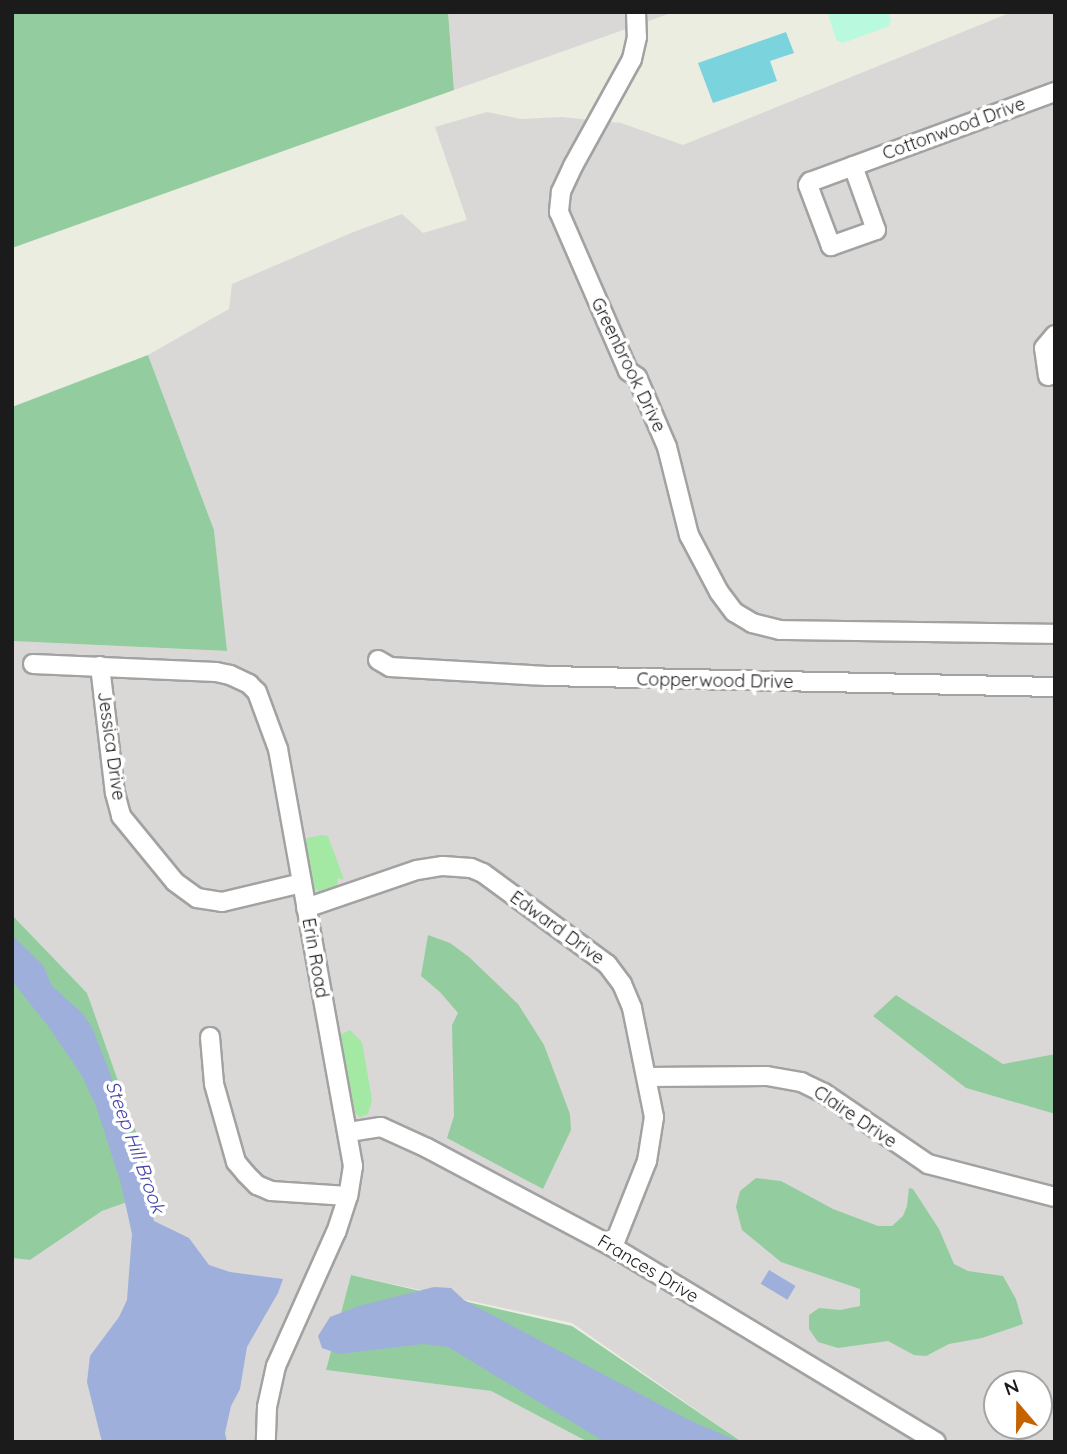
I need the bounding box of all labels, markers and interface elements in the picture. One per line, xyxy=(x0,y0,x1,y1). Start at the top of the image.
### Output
street label: Cottonwood Drive xyxy=(880,93,1028,165)
street label: Greenbrook Drive xyxy=(586,294,670,436)
street label: Copperwood Drive xyxy=(636,669,794,693)
street label: Jessica Drive xyxy=(93,690,129,802)
street label: Edward Drive xyxy=(506,887,608,969)
street label: Erin Road xyxy=(297,916,333,1000)
water label: Steep Hill Brook xyxy=(100,1078,170,1216)
street label: Claire Drive xyxy=(809,1081,901,1153)
street label: Frances Drive xyxy=(593,1230,703,1308)
north arrow xyxy=(983,1370,1053,1440)
text: N xyxy=(1001,1373,1022,1401)

